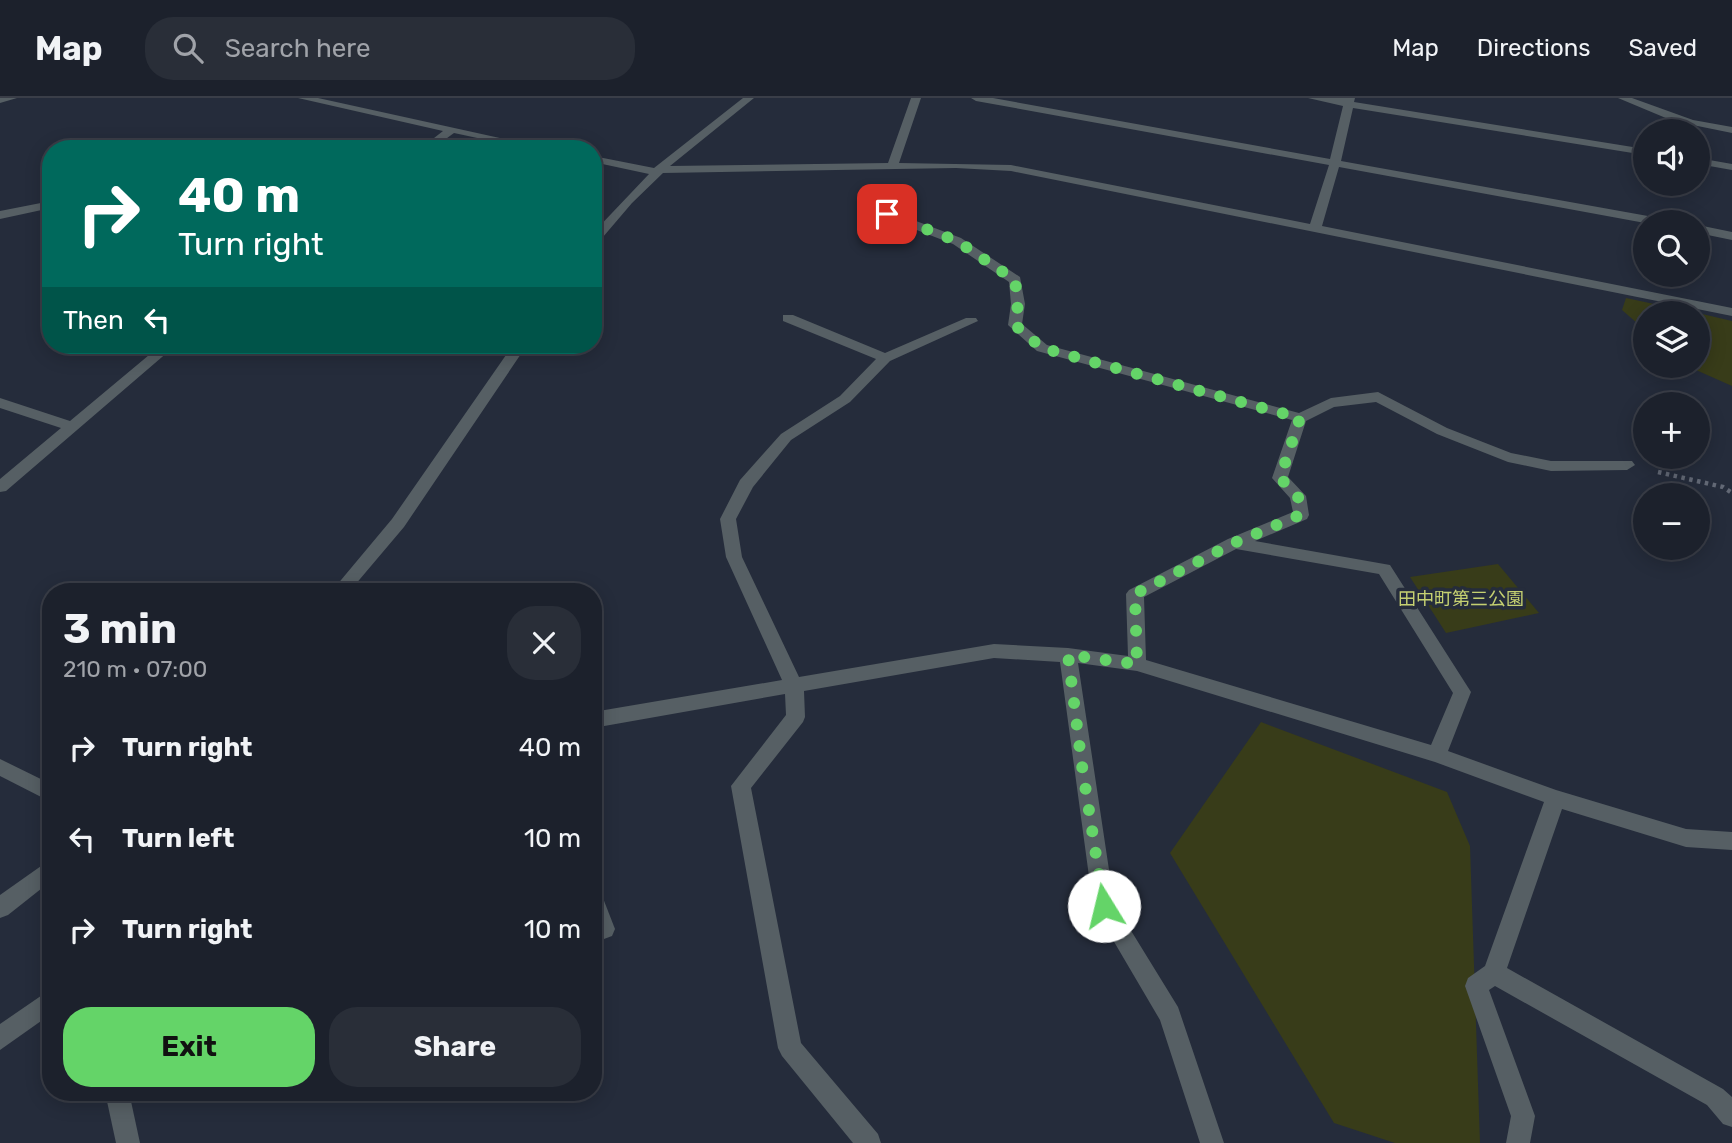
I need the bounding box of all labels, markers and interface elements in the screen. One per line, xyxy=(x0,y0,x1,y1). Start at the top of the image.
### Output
search box xyxy=(145,17,635,80)
text: Map xyxy=(35,29,103,68)
icon: search xyxy=(169,29,207,67)
text: Search here xyxy=(225,33,370,64)
text: Map xyxy=(1392,34,1439,62)
text: Directions xyxy=(1477,34,1590,62)
text: Saved xyxy=(1628,34,1697,62)
map controls xyxy=(1633,119,1710,560)
button: sound xyxy=(1633,119,1710,196)
text: 40 m xyxy=(178,166,300,224)
icon: right xyxy=(63,168,154,259)
pin xyxy=(857,184,917,244)
icon: arrive xyxy=(868,195,906,233)
button: search xyxy=(1633,210,1710,287)
text: Turn right xyxy=(178,225,323,263)
icon: left xyxy=(138,301,176,339)
button: layers xyxy=(1633,301,1710,378)
text: Then xyxy=(63,305,124,336)
button: + xyxy=(1633,392,1710,469)
button: − xyxy=(1633,483,1710,560)
park label: 田中町第三公園 xyxy=(1398,588,1524,610)
text: 3 min xyxy=(63,604,177,654)
button: close xyxy=(507,606,581,680)
text: 210 m · 07:00 xyxy=(63,655,207,683)
icon: right xyxy=(63,729,101,767)
text: Turn right xyxy=(122,732,252,763)
text: 40 m xyxy=(519,732,581,763)
icon: left xyxy=(63,820,101,858)
text: Turn left xyxy=(122,823,234,854)
text: 10 m xyxy=(524,823,581,854)
position arrow xyxy=(1067,869,1141,943)
icon: right xyxy=(63,911,101,949)
text: Turn right xyxy=(122,914,252,945)
text: 10 m xyxy=(524,914,581,945)
button: Exit xyxy=(63,1007,315,1087)
button: Share xyxy=(329,1007,581,1087)

